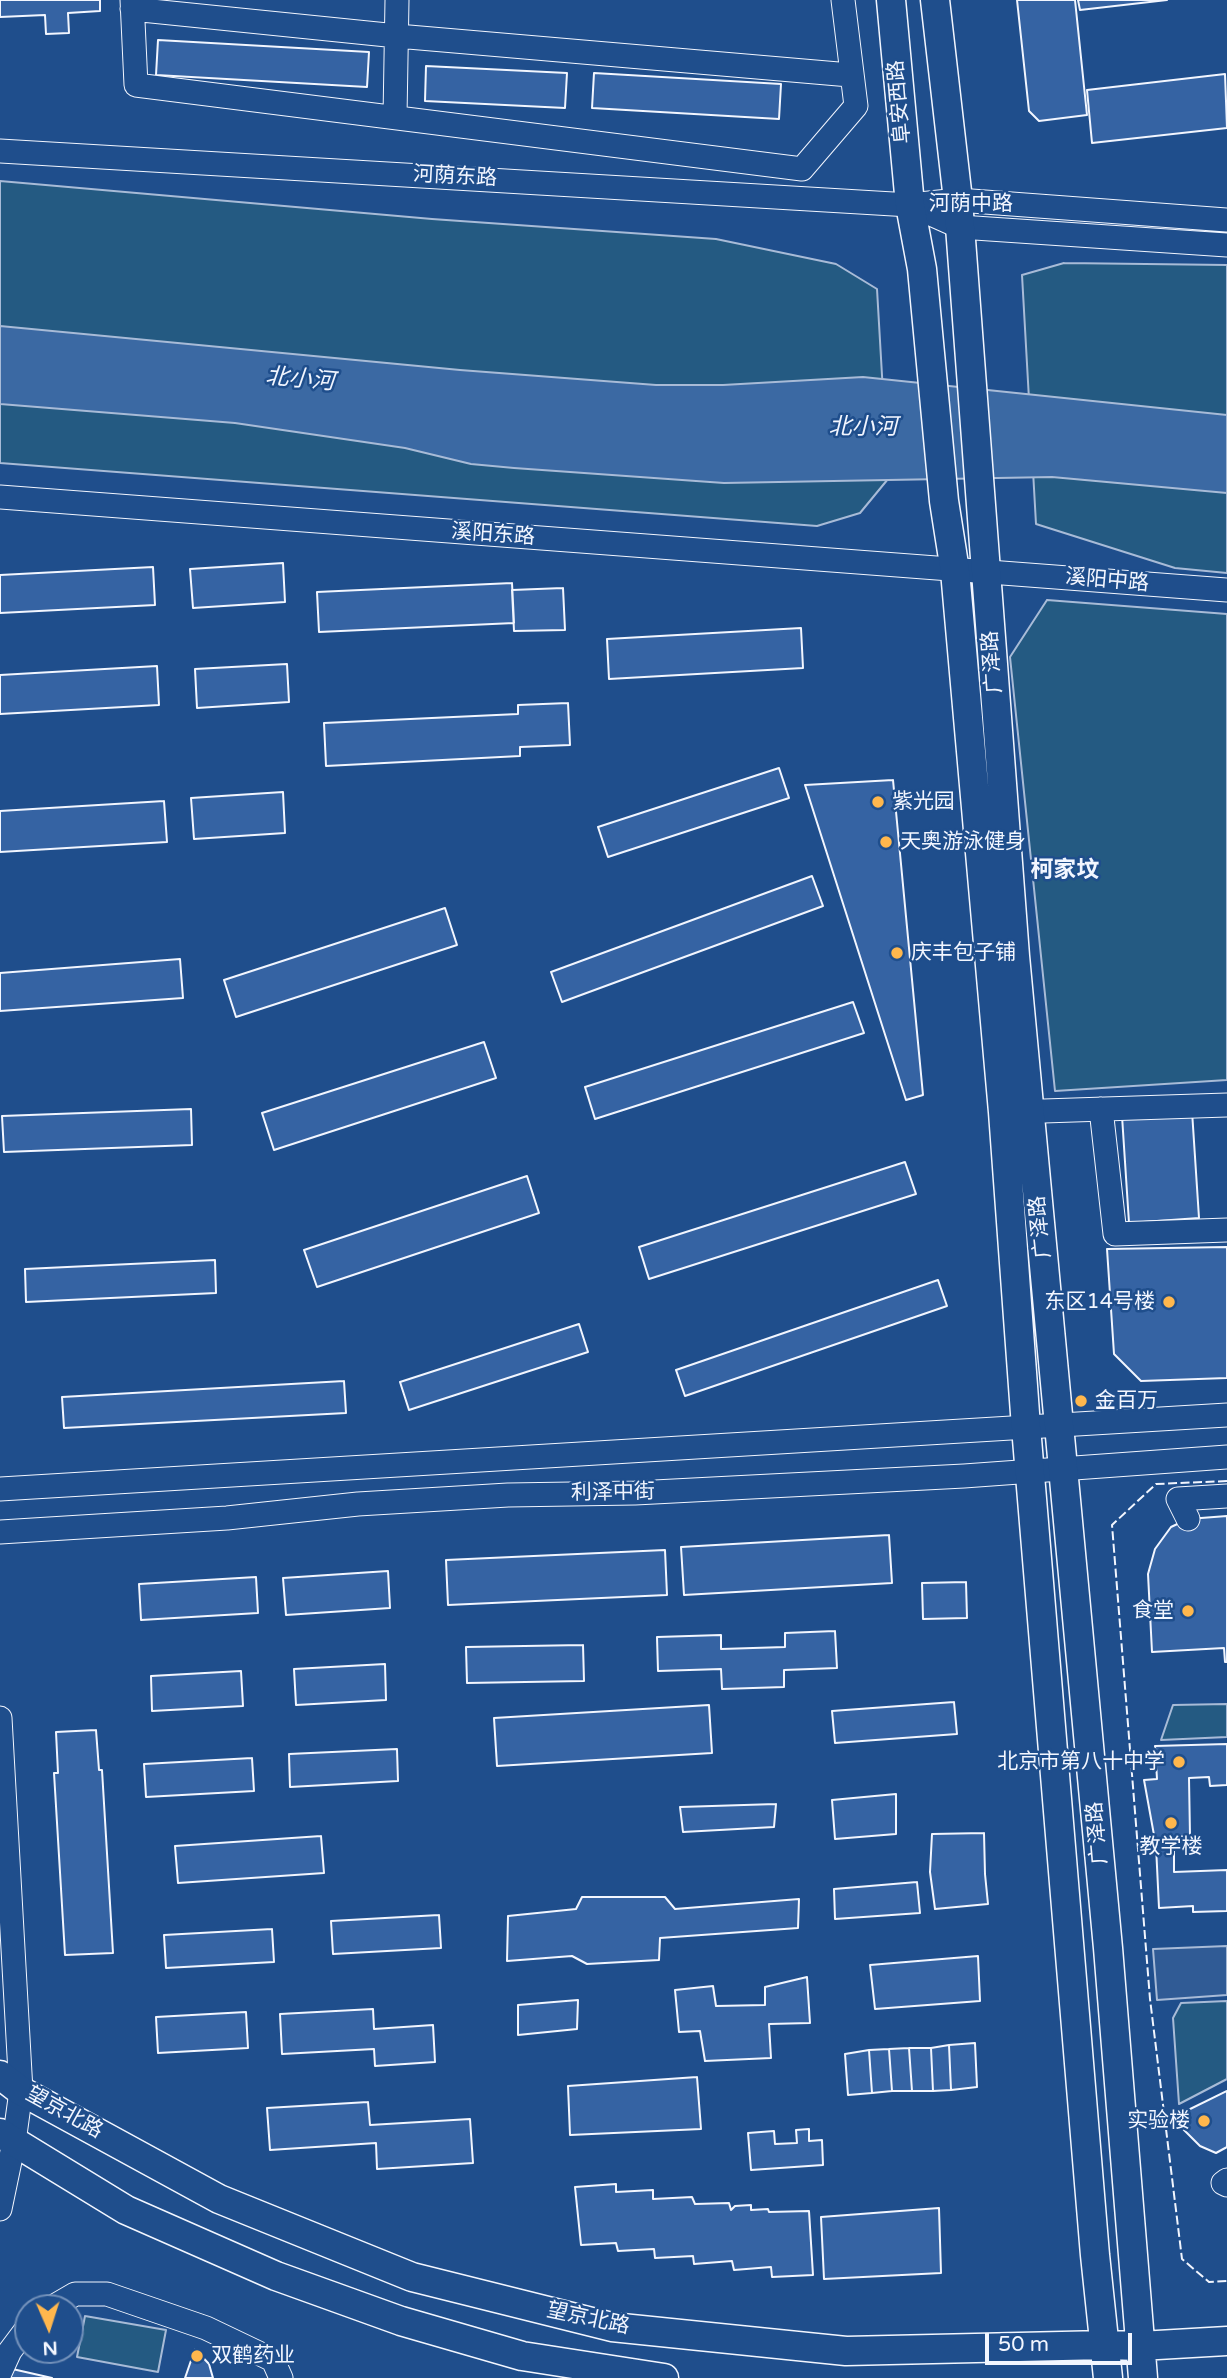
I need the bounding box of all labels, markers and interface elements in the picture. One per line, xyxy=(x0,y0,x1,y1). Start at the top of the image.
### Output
street label: 阜安西路 xyxy=(884,59,916,145)
street label: 河荫东路 xyxy=(412,162,498,192)
street label: 河荫中路 xyxy=(929,191,1013,217)
water label: 北小河 xyxy=(264,363,336,397)
water label: 北小河 xyxy=(829,414,897,442)
street label: 溪阳东路 xyxy=(450,520,536,550)
street label: 溪阳中路 xyxy=(1064,565,1150,597)
street label: 广泽路 xyxy=(978,630,1008,694)
place label: 紫光园 xyxy=(892,789,955,815)
marker: 紫光园 xyxy=(870,794,886,810)
place label: 天奥游泳健身 xyxy=(900,829,1026,855)
marker: 天奥游泳健身 xyxy=(878,834,894,850)
district label: 柯家坟 xyxy=(1031,857,1099,885)
place label: 庆丰包子铺 xyxy=(911,940,1016,966)
marker: 庆丰包子铺 xyxy=(889,945,905,961)
street label: 广泽路 xyxy=(1025,1194,1057,1260)
place label: 东区14号楼 xyxy=(1045,1289,1155,1315)
marker: 东区14号楼 xyxy=(1161,1294,1177,1310)
place label: 金百万 xyxy=(1095,1388,1158,1414)
marker: 金百万 xyxy=(1073,1393,1089,1409)
street label: 利泽中街 xyxy=(571,1480,655,1506)
place label: 食堂 xyxy=(1132,1598,1174,1624)
marker: 食堂 xyxy=(1180,1603,1196,1619)
place label: 北京市第八十中学 xyxy=(997,1749,1165,1775)
marker: 北京市第八十中学 xyxy=(1171,1754,1187,1770)
street label: 广泽路 xyxy=(1083,1801,1113,1865)
marker: 教学楼 xyxy=(1163,1815,1179,1831)
place label: 教学楼 xyxy=(1140,1834,1202,1860)
street label: 望京北路 xyxy=(21,2082,107,2144)
place label: 实验楼 xyxy=(1127,2108,1190,2134)
marker: 实验楼 xyxy=(1196,2113,1212,2129)
north arrow xyxy=(14,2294,84,2364)
street label: 望京北路 xyxy=(544,2298,632,2340)
scale bar xyxy=(989,2318,1136,2362)
text: 50 m xyxy=(998,2332,1049,2357)
text: N xyxy=(42,2337,58,2359)
place label: 双鹤药业 xyxy=(211,2343,295,2369)
marker: 双鹤药业 xyxy=(189,2348,205,2364)

